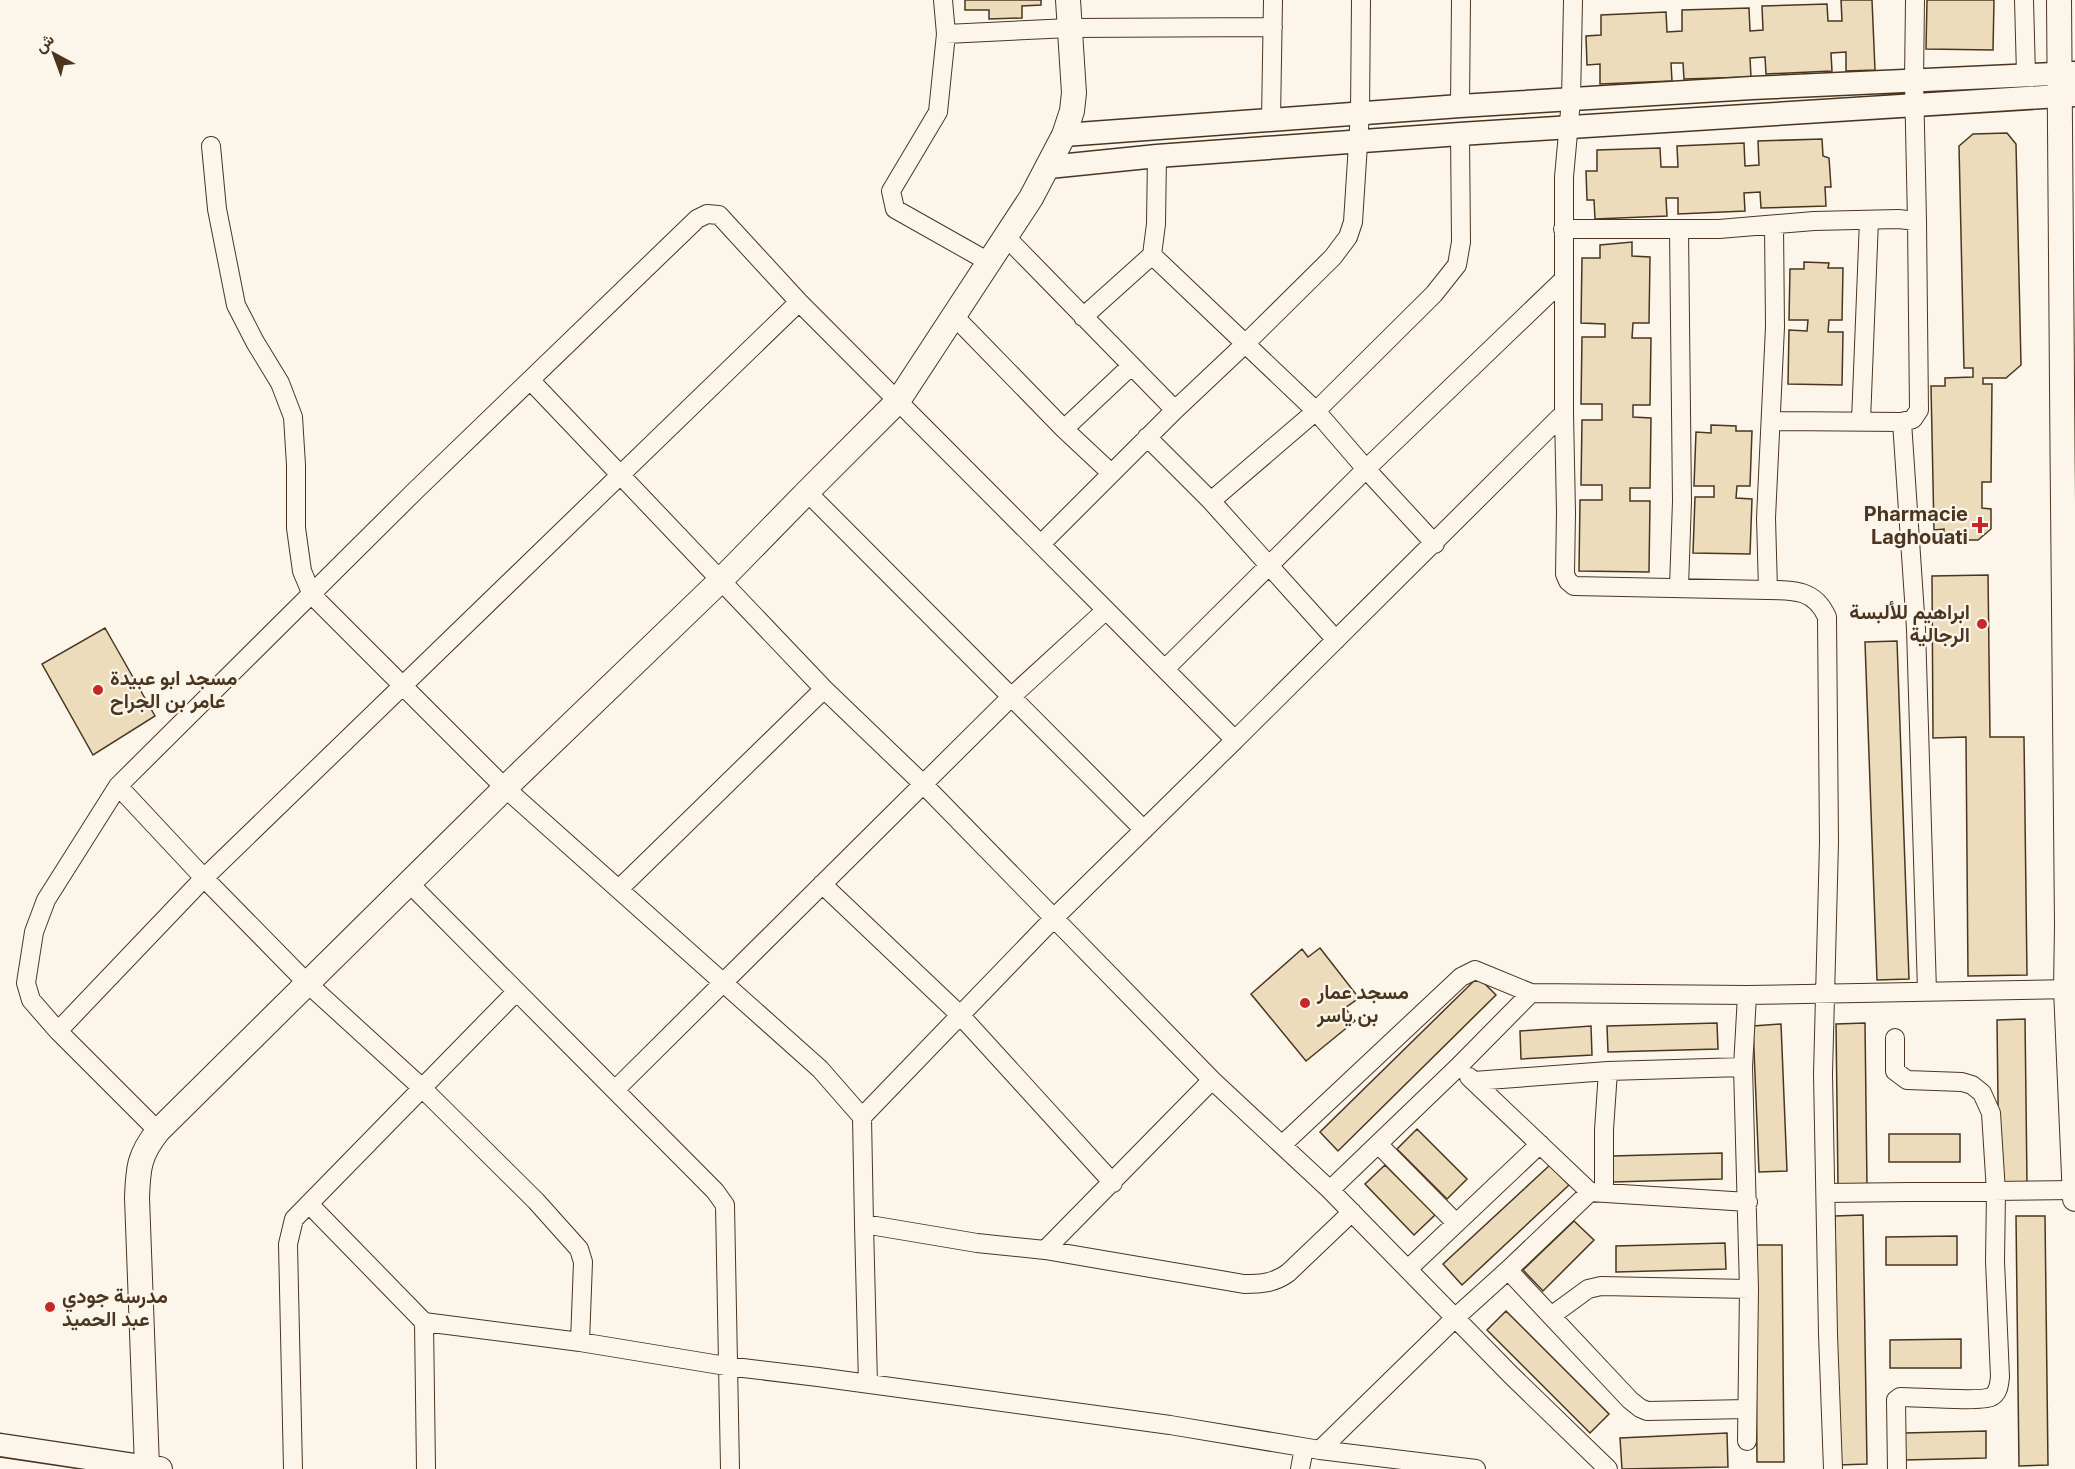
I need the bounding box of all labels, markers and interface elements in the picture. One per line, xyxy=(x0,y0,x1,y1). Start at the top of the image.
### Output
north arrow xyxy=(24,24,84,84)
text: ش xyxy=(30,29,58,57)
place label: Pharmacie Laghouati xyxy=(1864,502,1968,549)
marker: Pharmacie Laghouati xyxy=(1973,518,1987,532)
place label: ابراهيم للألبسة الرجالية xyxy=(1849,600,1970,648)
marker: ابراهيم للألبسة الرجالية xyxy=(1975,617,1989,631)
place label: مسجد ابو عبيدة عامر بن الجراح xyxy=(110,666,238,715)
marker: مسجد ابو عبيدة عامر بن الجراح xyxy=(91,683,105,697)
place label: مسجد عمار بن ياسر xyxy=(1316,980,1409,1028)
marker: مسجد عمار بن ياسر xyxy=(1298,996,1312,1010)
place label: مدرسة جودي عبد الحميد xyxy=(62,1284,168,1331)
marker: مدرسة جودي عبد الحميد xyxy=(43,1300,57,1314)

